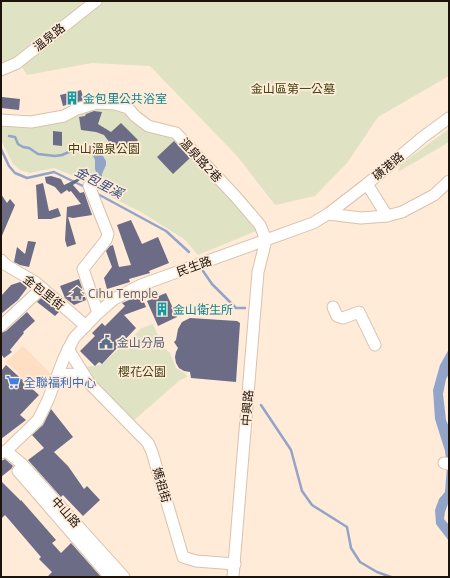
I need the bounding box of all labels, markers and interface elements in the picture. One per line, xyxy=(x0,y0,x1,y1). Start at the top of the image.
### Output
street label: 溫泉路 xyxy=(30,19,68,55)
park label: 金山區第一公墓 xyxy=(251,80,335,97)
building icon: 金包里公共浴室 xyxy=(64,90,80,106)
place label: 金包里公共浴室 xyxy=(83,90,167,107)
street label: 溫泉路2巷 xyxy=(176,134,226,186)
park label: 中山溫泉公園 xyxy=(68,140,140,157)
street label: 磺港路 xyxy=(369,148,407,184)
water label: 金包里溪 xyxy=(72,162,128,203)
street label: 民生路 xyxy=(174,252,214,280)
street label: 金包里街 xyxy=(20,271,68,313)
temple icon: Cihu Temple xyxy=(69,285,85,301)
place label: Cihu Temple xyxy=(88,285,158,302)
building icon: 金山衛生所 xyxy=(154,301,170,317)
place label: 金山衛生所 xyxy=(173,301,233,318)
public building icon: 金山分局 xyxy=(98,334,114,350)
place label: 金山分局 xyxy=(117,334,165,351)
park label: 櫻花公園 xyxy=(118,363,166,380)
supermarket icon: 全聯福利中心 xyxy=(5,374,21,390)
place label: 全聯福利中心 xyxy=(24,374,96,391)
street label: 中興路 xyxy=(237,389,257,427)
street label: 媽祖街 xyxy=(149,465,175,505)
street label: 中山路 xyxy=(48,493,84,531)

